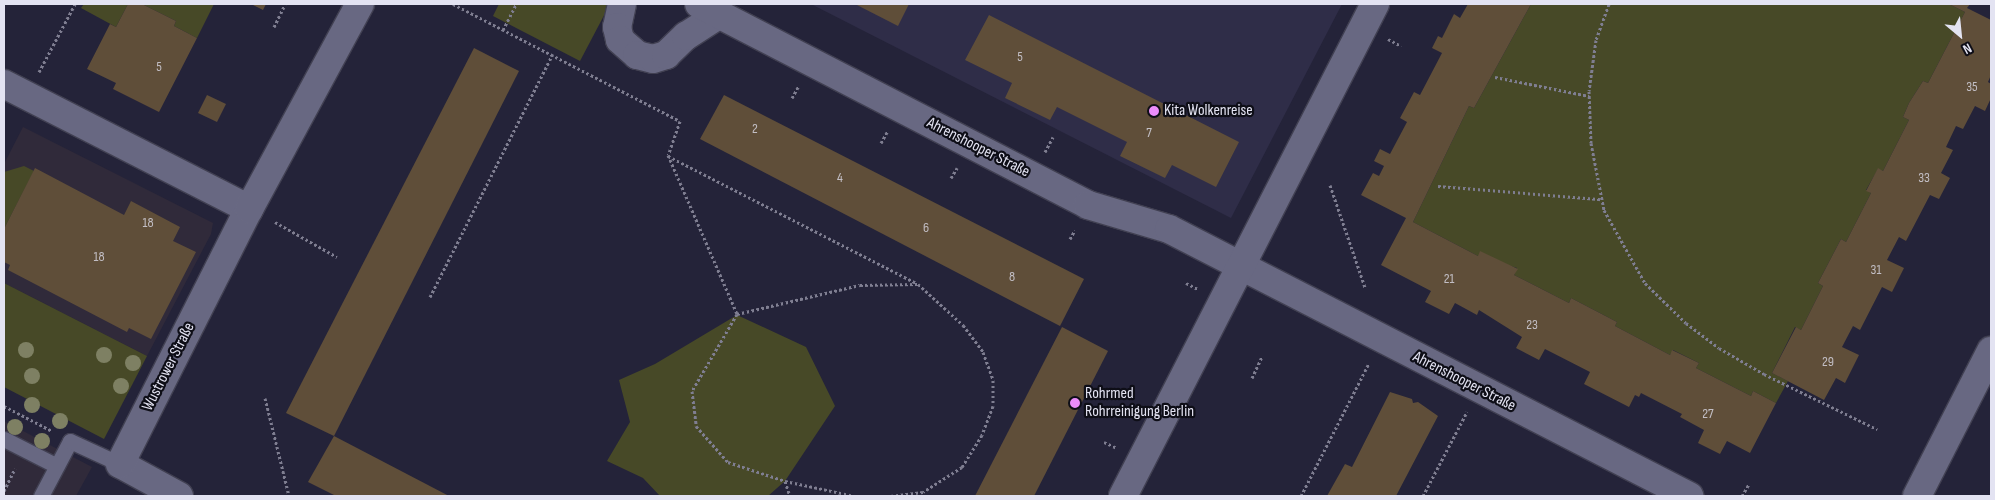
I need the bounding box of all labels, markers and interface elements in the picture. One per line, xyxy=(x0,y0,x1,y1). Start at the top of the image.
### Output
north arrow xyxy=(1935,10,1985,60)
text: N xyxy=(1960,39,1975,58)
house number: 5 xyxy=(1017,49,1023,65)
house number: 5 xyxy=(156,59,162,75)
house number: 35 xyxy=(1966,79,1978,95)
place label: Kita Wolkenreise xyxy=(1164,101,1253,121)
marker: Kita Wolkenreise xyxy=(1148,105,1160,117)
street label: Ahrenshooper Straße xyxy=(923,114,1033,182)
house number: 2 xyxy=(752,121,758,137)
house number: 7 xyxy=(1146,125,1152,141)
house number: 4 xyxy=(837,170,843,186)
house number: 33 xyxy=(1918,170,1930,186)
house number: 18 xyxy=(142,215,154,231)
house number: 6 xyxy=(923,220,929,236)
house number: 18 xyxy=(93,249,105,265)
house number: 31 xyxy=(1871,262,1881,278)
house number: 8 xyxy=(1009,269,1015,285)
house number: 21 xyxy=(1444,271,1454,287)
house number: 23 xyxy=(1526,317,1538,333)
street label: Wustrower Straße xyxy=(139,320,199,414)
street label: Ahrenshooper Straße xyxy=(1409,348,1519,416)
house number: 29 xyxy=(1822,354,1834,370)
place label: Rohrmed Rohrreinigung Berlin xyxy=(1085,384,1194,422)
marker: Rohrmed Rohrreinigung Berlin xyxy=(1069,397,1081,409)
house number: 27 xyxy=(1702,406,1714,422)

